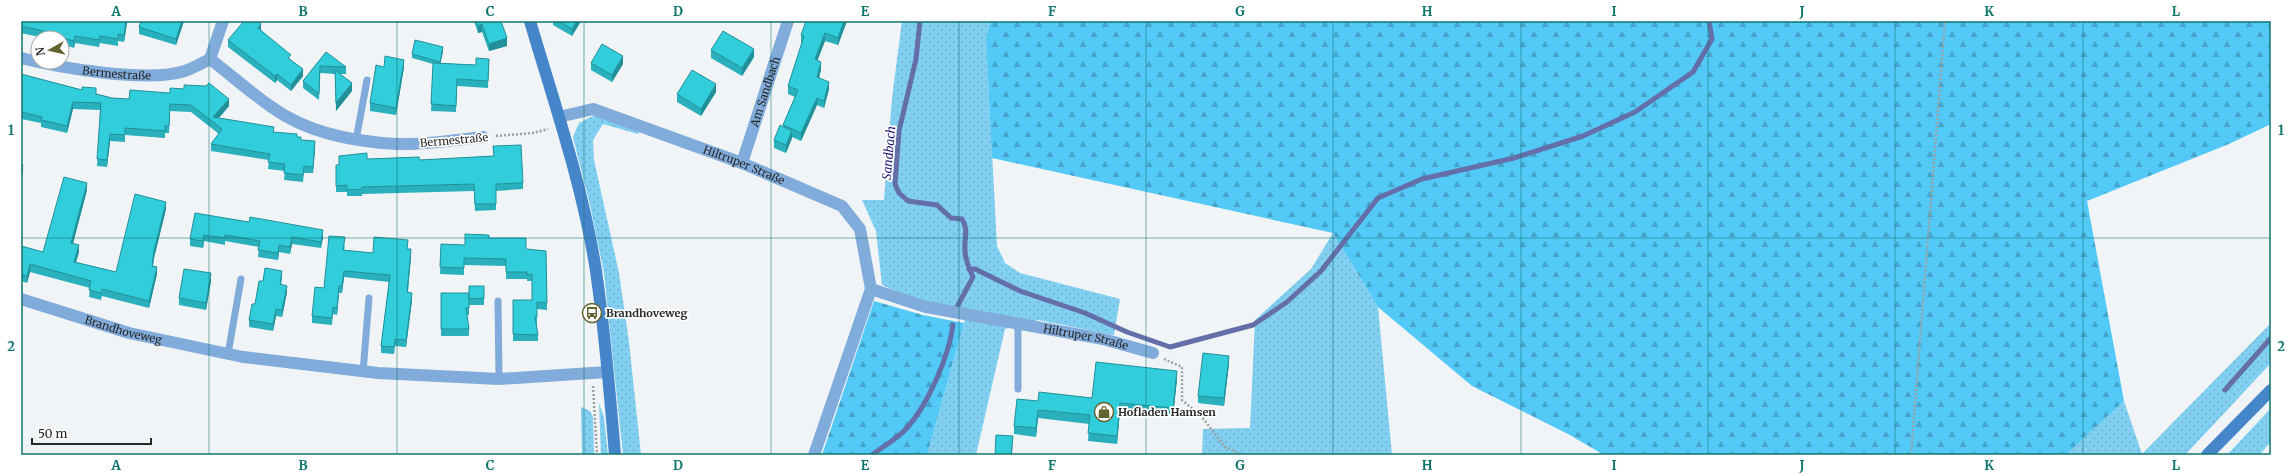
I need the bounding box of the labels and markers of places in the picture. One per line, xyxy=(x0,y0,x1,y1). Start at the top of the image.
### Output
bus stop icon: Brandhoveweg xyxy=(581,302,603,324)
place label: Brandhoveweg xyxy=(606,306,688,320)
shop icon: Hofladen Hamsen xyxy=(1093,401,1115,423)
place label: Hofladen Hamsen xyxy=(1118,405,1216,419)

